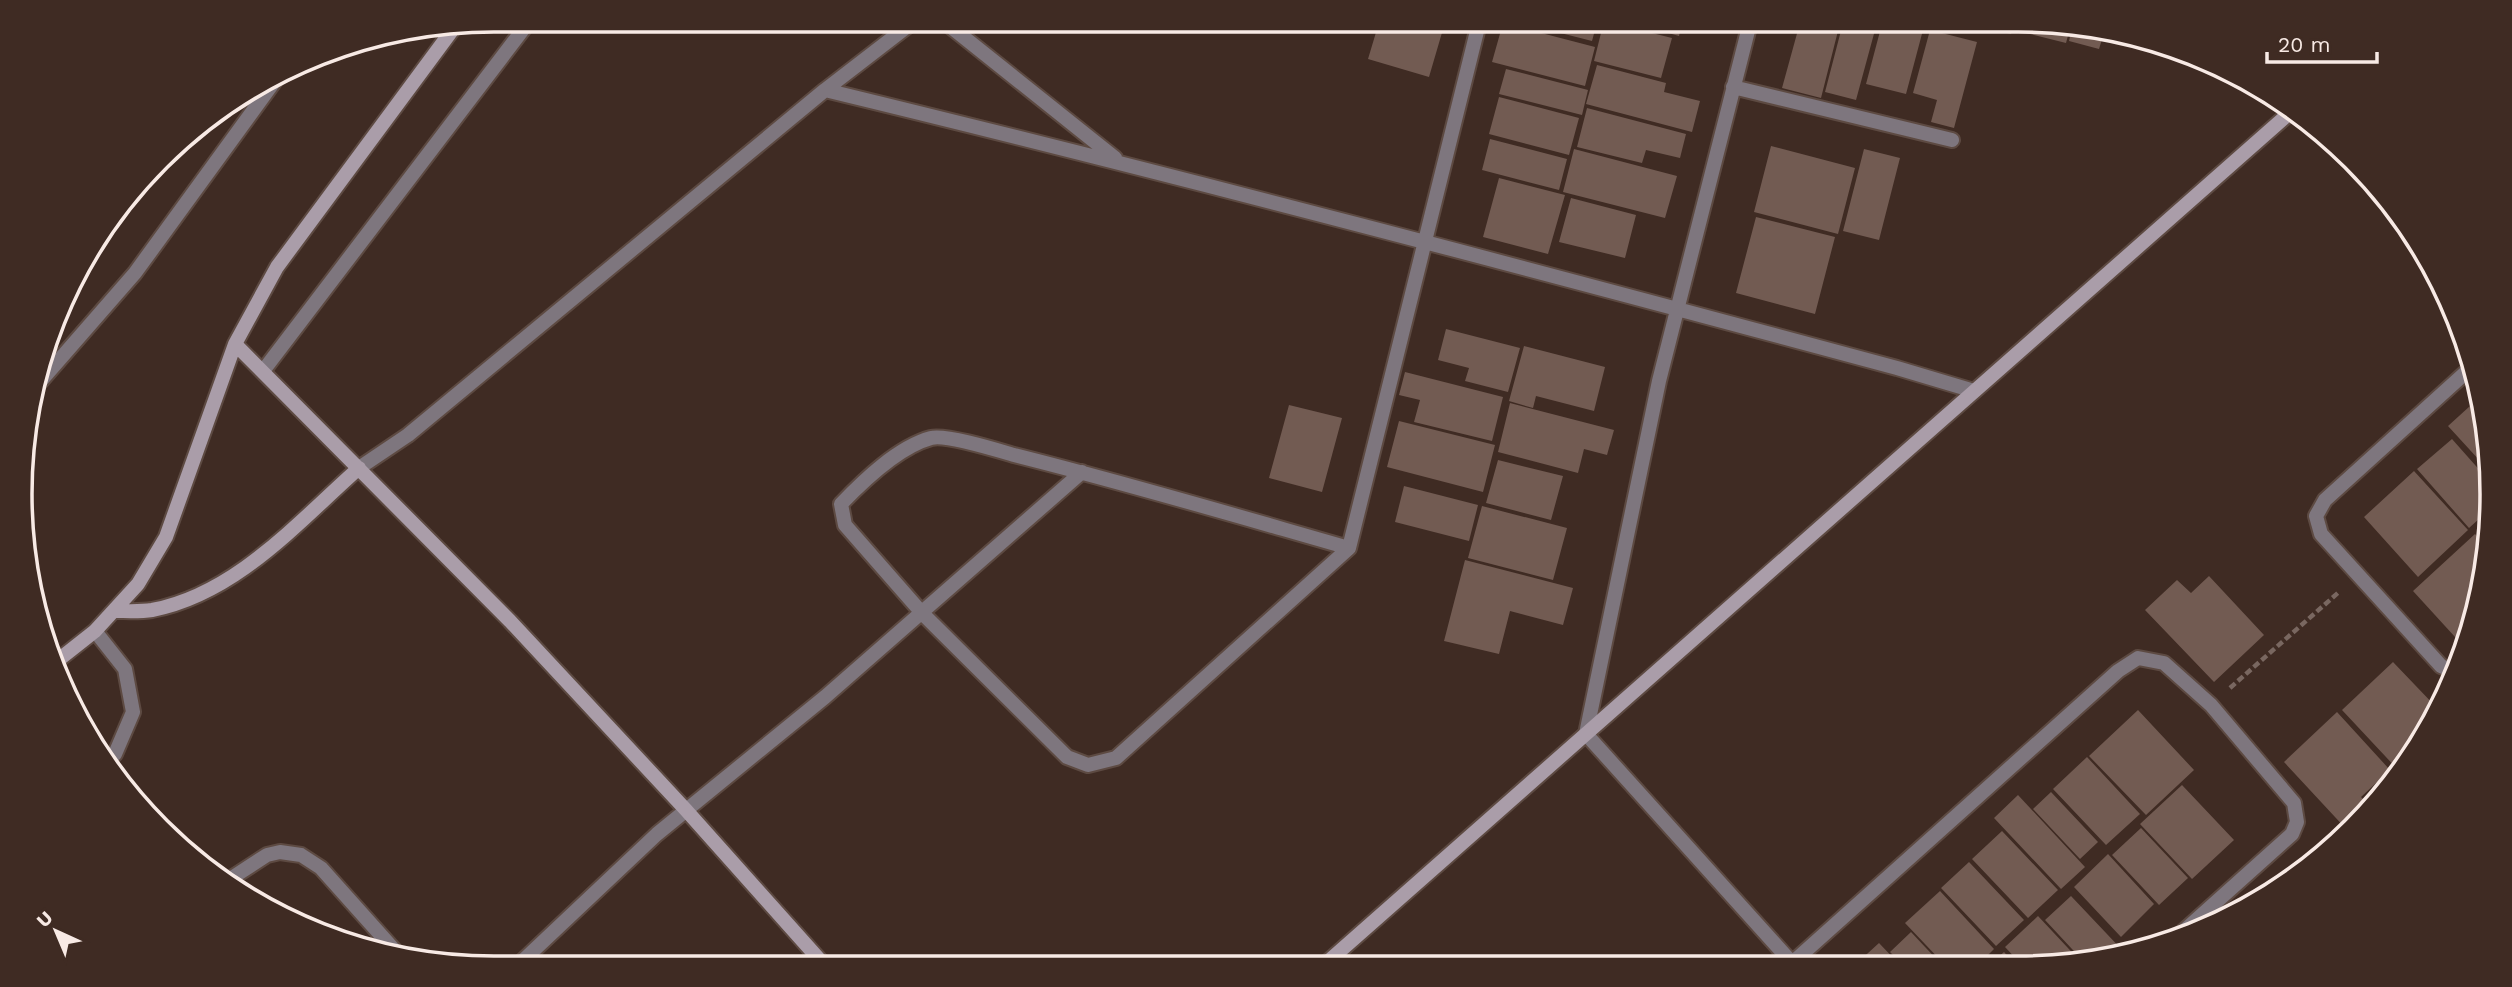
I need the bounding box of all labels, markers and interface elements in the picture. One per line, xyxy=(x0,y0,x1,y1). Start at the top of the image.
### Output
scale bar xyxy=(2267,21,2377,65)
text: 20 m xyxy=(2278,32,2330,57)
north arrow xyxy=(21,896,91,966)
text: U xyxy=(32,906,57,932)

